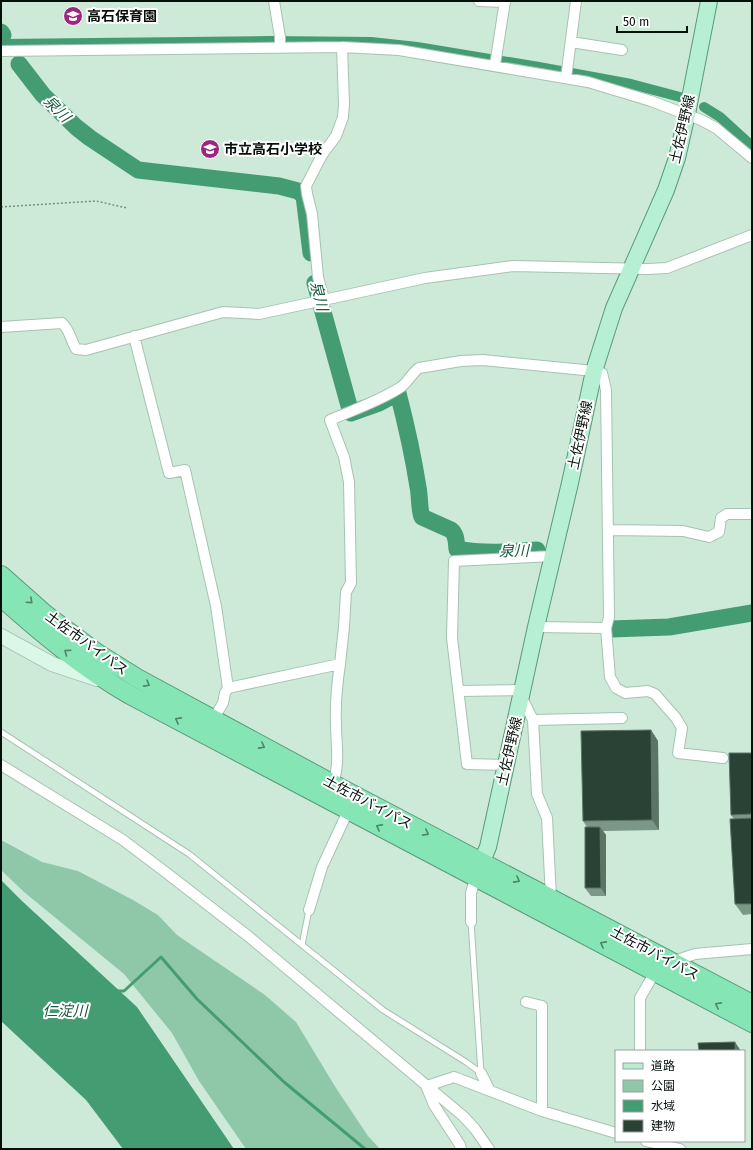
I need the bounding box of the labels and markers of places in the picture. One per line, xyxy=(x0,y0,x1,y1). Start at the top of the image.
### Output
school or university icon: 高石保育園 xyxy=(62,5,84,27)
place label: 高石保育園 xyxy=(87,8,157,25)
school or university icon: 市立高石小学校 xyxy=(199,138,221,160)
place label: 市立高石小学校 xyxy=(224,141,322,158)

